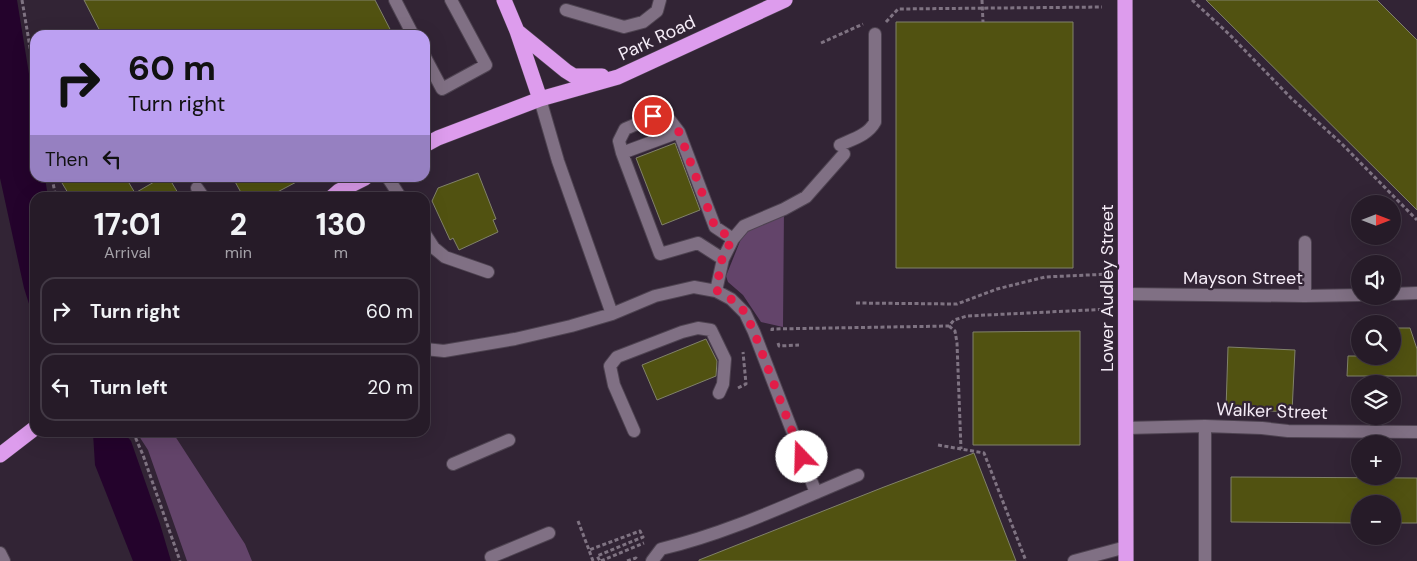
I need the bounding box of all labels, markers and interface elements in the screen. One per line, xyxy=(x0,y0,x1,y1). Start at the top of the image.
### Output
street label: Park Road xyxy=(615,10,699,66)
text: 60 m xyxy=(128,45,216,91)
icon: right xyxy=(45,50,110,115)
text: Turn right xyxy=(128,89,225,118)
pin xyxy=(632,95,674,137)
icon: arrive xyxy=(639,102,667,130)
icon: left xyxy=(98,145,126,173)
text: Then xyxy=(45,147,88,172)
north arrow xyxy=(1351,195,1401,245)
map controls xyxy=(1351,195,1401,545)
street label: Lower Audley Street xyxy=(1095,204,1119,372)
text: 17:01 xyxy=(94,205,161,244)
text: 2 xyxy=(230,205,247,244)
text: 130 xyxy=(316,205,366,244)
text: Arrival xyxy=(104,242,151,263)
text: min xyxy=(225,242,252,263)
text: m xyxy=(334,242,348,263)
button: sound xyxy=(1351,255,1401,305)
street label: Mayson Street xyxy=(1183,266,1303,290)
icon: right xyxy=(47,297,75,325)
text: Turn right xyxy=(90,299,180,324)
text: 60 m xyxy=(366,299,413,324)
button: search xyxy=(1351,315,1401,365)
icon: left xyxy=(47,373,75,401)
text: Turn left xyxy=(90,375,168,400)
text: 20 m xyxy=(367,375,413,400)
button: layers xyxy=(1351,375,1401,425)
street label: Walker Street xyxy=(1216,397,1328,425)
position arrow xyxy=(775,430,827,482)
button: + xyxy=(1351,435,1401,485)
button: − xyxy=(1351,495,1401,545)

